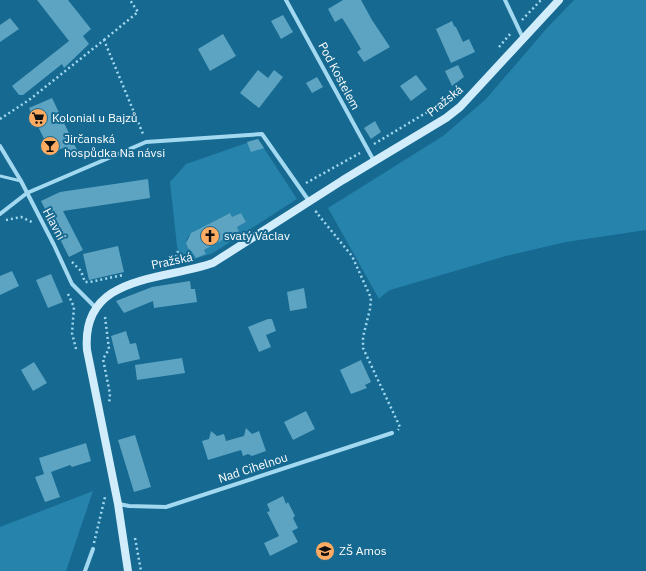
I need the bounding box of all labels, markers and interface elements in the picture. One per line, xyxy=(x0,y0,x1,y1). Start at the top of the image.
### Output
street label: Pod Kostelem xyxy=(315,39,364,112)
street label: Pražská xyxy=(424,81,466,120)
supermarket icon: Kolonial u Bajzů xyxy=(27,107,49,129)
place label: Kolonial u Bajzů xyxy=(52,110,138,125)
place label: Jirčanská hospůdka Na návsi xyxy=(64,131,165,160)
bar icon: Jirčanská hospůdka Na návsi xyxy=(39,135,61,157)
street label: Hlavní xyxy=(40,205,69,242)
church icon: svatý Václav xyxy=(199,225,221,247)
place label: svatý Václav xyxy=(224,228,290,243)
street label: Pražská xyxy=(150,249,195,272)
street label: Nad Cihelnou xyxy=(216,449,289,486)
school or university icon: ZŠ Amos xyxy=(314,540,336,562)
place label: ZŠ Amos xyxy=(339,543,387,558)

